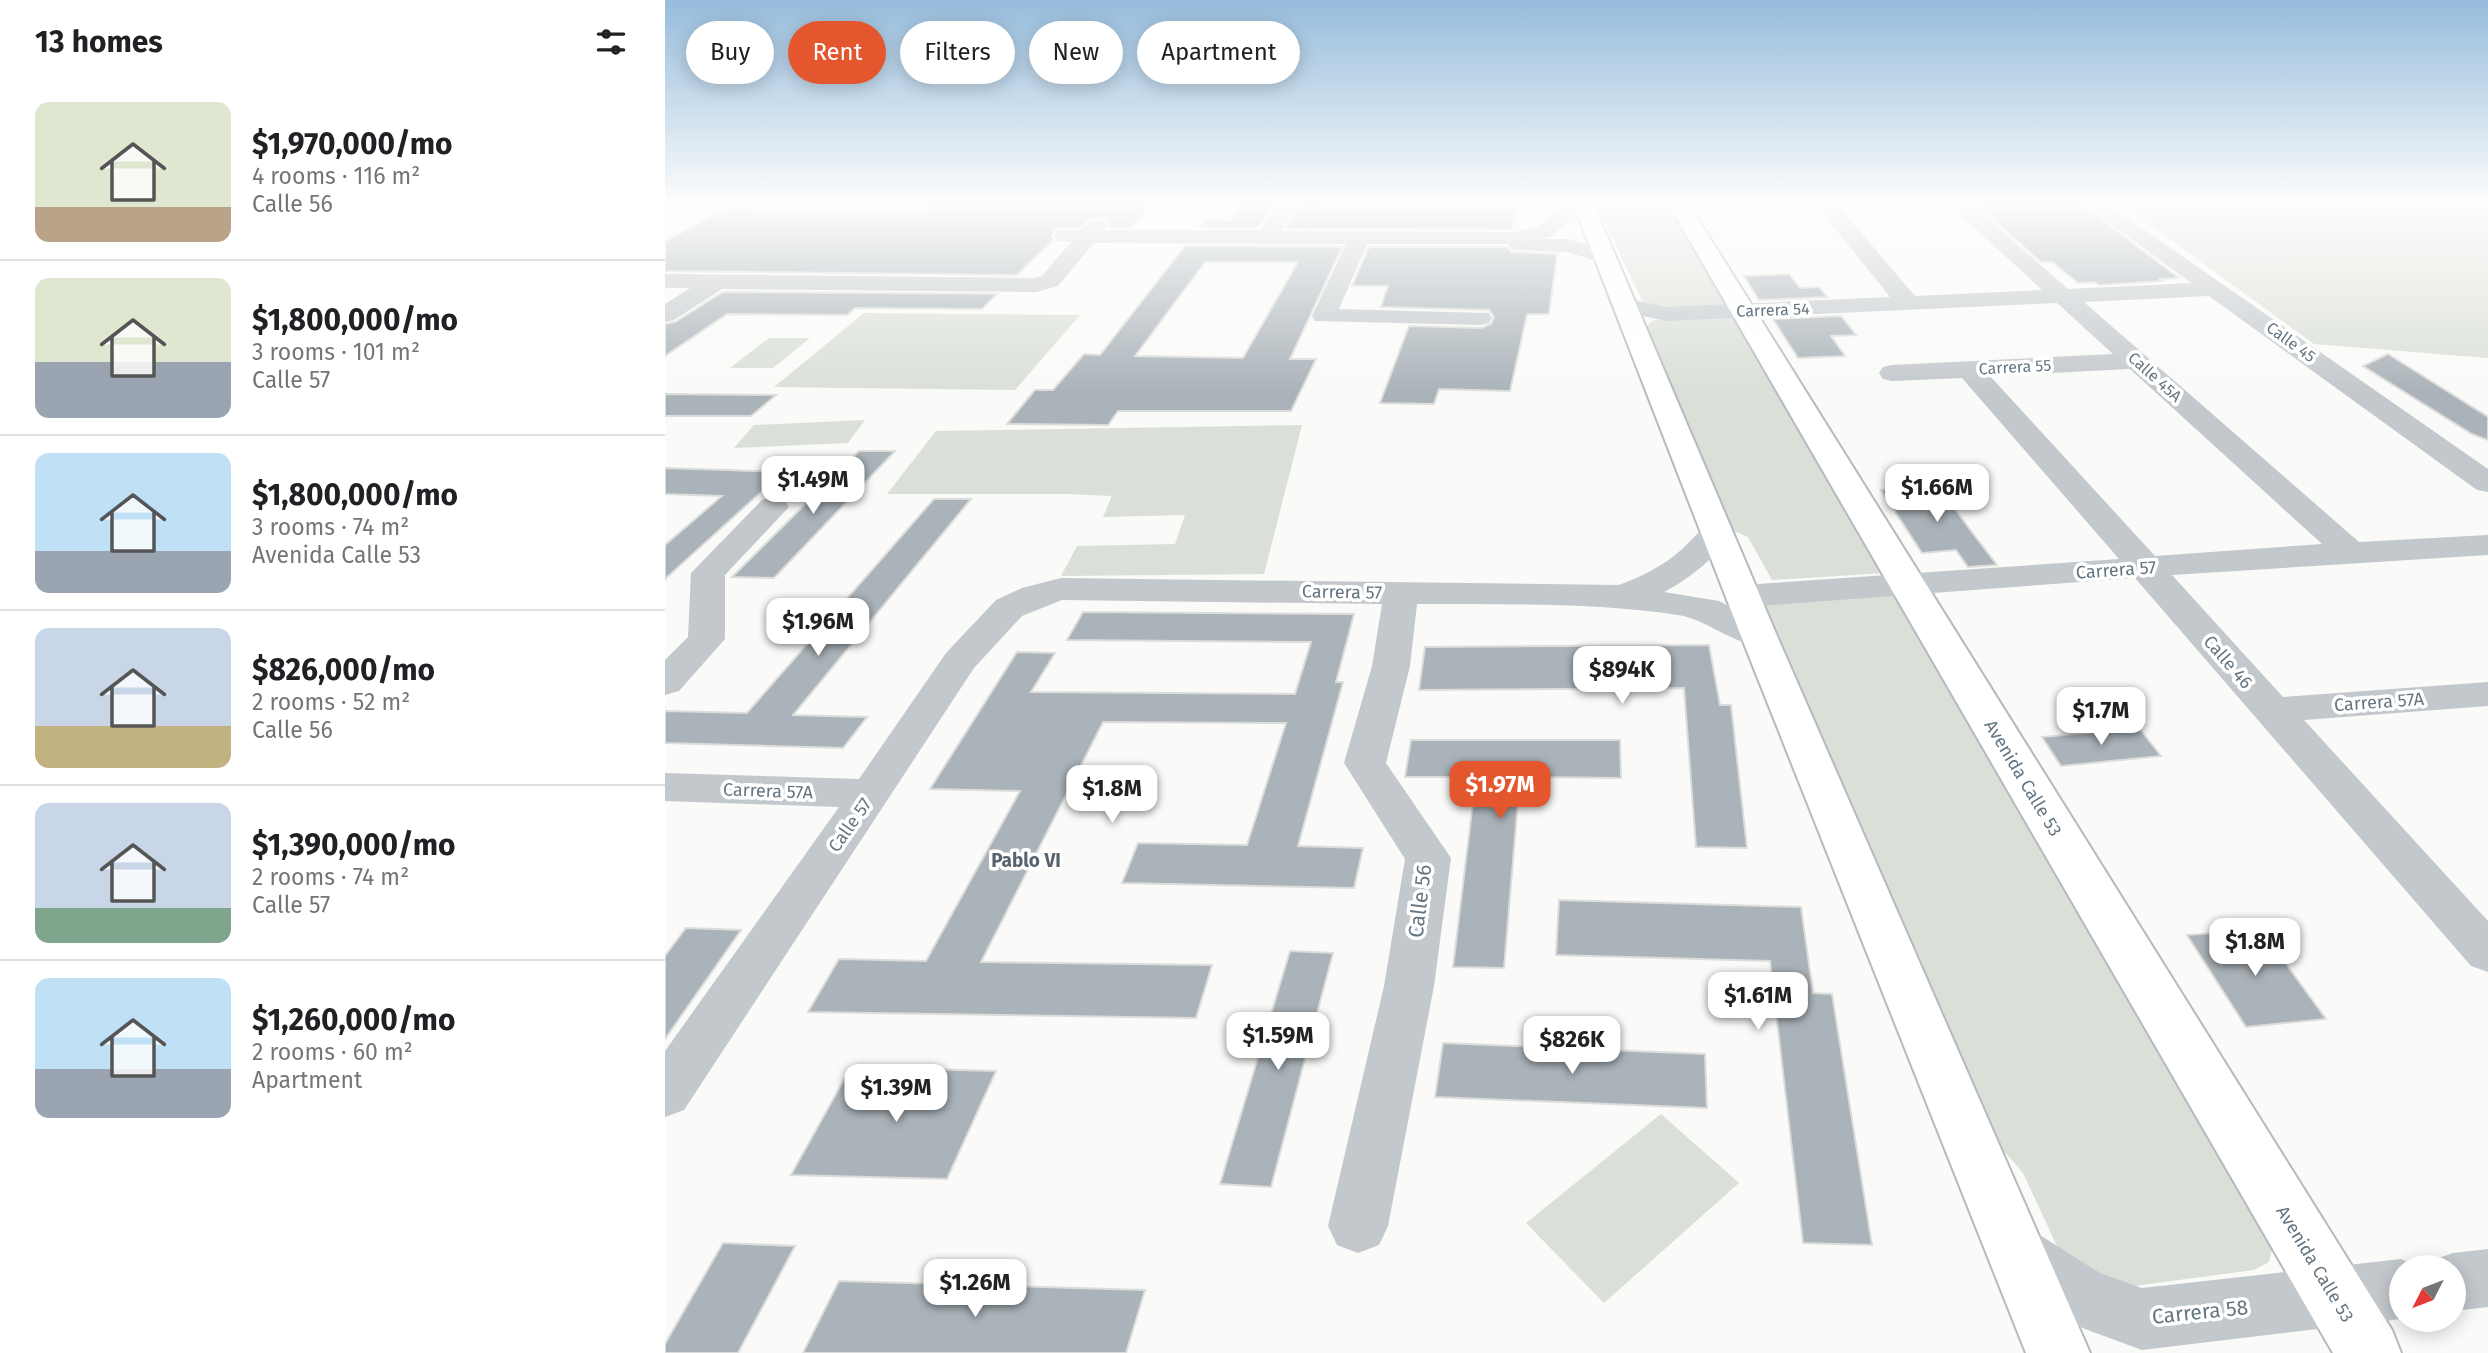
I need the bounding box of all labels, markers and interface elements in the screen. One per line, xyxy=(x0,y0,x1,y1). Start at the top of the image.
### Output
chip: Buy xyxy=(686,21,774,84)
chip: Rent xyxy=(788,21,886,84)
chip: Filters xyxy=(900,21,1015,84)
chip: New xyxy=(1029,21,1123,84)
chip: Apartment xyxy=(1137,21,1300,84)
icon: filters xyxy=(592,23,630,61)
text: 13 homes xyxy=(35,24,163,60)
text: $1,970,000/mo xyxy=(252,126,453,162)
icon: home xyxy=(91,130,175,214)
text: 4 rooms · 116 m² xyxy=(252,162,420,190)
text: Calle 56 xyxy=(252,190,333,218)
street label: Carrera 54 xyxy=(1736,299,1810,321)
text: $1,800,000/mo xyxy=(252,302,458,338)
icon: home xyxy=(91,306,175,390)
street label: Calle 45 xyxy=(2263,318,2319,366)
text: 3 rooms · 101 m² xyxy=(252,338,420,366)
street label: Calle 45A xyxy=(2124,348,2186,406)
street label: Carrera 55 xyxy=(1978,356,2052,378)
text: Calle 57 xyxy=(252,366,330,394)
pin: $1.49M xyxy=(756,456,870,516)
pin: $1.66M xyxy=(1880,464,1994,524)
text: $1.49M xyxy=(778,465,848,493)
text: $1.66M xyxy=(1901,473,1973,501)
text: $1,800,000/mo xyxy=(252,477,458,513)
icon: home xyxy=(91,481,175,565)
text: 3 rooms · 74 m² xyxy=(252,513,409,541)
text: Avenida Calle 53 xyxy=(252,541,421,569)
street label: Carrera 57 xyxy=(2075,556,2157,584)
street label: Carrera 57 xyxy=(1302,580,1382,604)
pin: $1.96M xyxy=(761,598,875,658)
text: $1.96M xyxy=(782,607,854,635)
street label: Calle 46 xyxy=(2199,631,2257,693)
pin: $894K xyxy=(1573,646,1671,706)
text: $826,000/mo xyxy=(252,652,435,688)
text: $894K xyxy=(1589,655,1655,683)
icon: home xyxy=(91,656,175,740)
text: 2 rooms · 52 m² xyxy=(252,688,410,716)
pin: $1.7M xyxy=(2052,688,2150,747)
street label: Carrera 57A xyxy=(2333,688,2425,716)
text: $1.7M xyxy=(2073,696,2129,724)
text: Calle 56 xyxy=(252,716,333,744)
street label: Avenida Calle 53 xyxy=(1980,716,2066,840)
pin: $1.97M xyxy=(1443,762,1557,821)
pin: $1.8M xyxy=(1063,766,1161,825)
text: $1.97M xyxy=(1466,770,1534,798)
text: $1.8M xyxy=(1082,774,1142,802)
street label: Carrera 57A xyxy=(723,778,814,804)
street label: Calle 57 xyxy=(823,794,877,856)
text: $1,390,000/mo xyxy=(252,827,456,863)
icon: home xyxy=(91,831,175,915)
district label: Pablo VI xyxy=(991,849,1061,872)
text: 2 rooms · 74 m² xyxy=(252,863,409,891)
street label: Calle 56 xyxy=(1403,863,1437,939)
text: Calle 57 xyxy=(252,891,330,919)
pin: $1.8M xyxy=(2206,918,2304,978)
text: $1.8M xyxy=(2225,927,2285,955)
pin: $1.61M xyxy=(1701,972,1815,1032)
text: $1.61M xyxy=(1724,981,1792,1009)
text: $1,260,000/mo xyxy=(252,1002,456,1038)
icon: home xyxy=(91,1006,175,1090)
pin: $1.59M xyxy=(1221,1012,1335,1072)
pin: $826K xyxy=(1523,1016,1621,1076)
text: $1.59M xyxy=(1242,1021,1314,1049)
text: $826K xyxy=(1539,1025,1605,1053)
text: 2 rooms · 60 m² xyxy=(252,1038,413,1066)
pin: $1.39M xyxy=(839,1064,953,1124)
text: Apartment xyxy=(252,1066,362,1094)
text: $1.39M xyxy=(860,1073,932,1101)
street label: Avenida Calle 53 xyxy=(2272,1202,2358,1326)
north arrow xyxy=(2389,1255,2466,1332)
map controls xyxy=(2389,1255,2466,1332)
pin: $1.26M xyxy=(918,1260,1032,1319)
text: $1.26M xyxy=(940,1268,1010,1296)
street label: Carrera 58 xyxy=(2151,1294,2249,1330)

